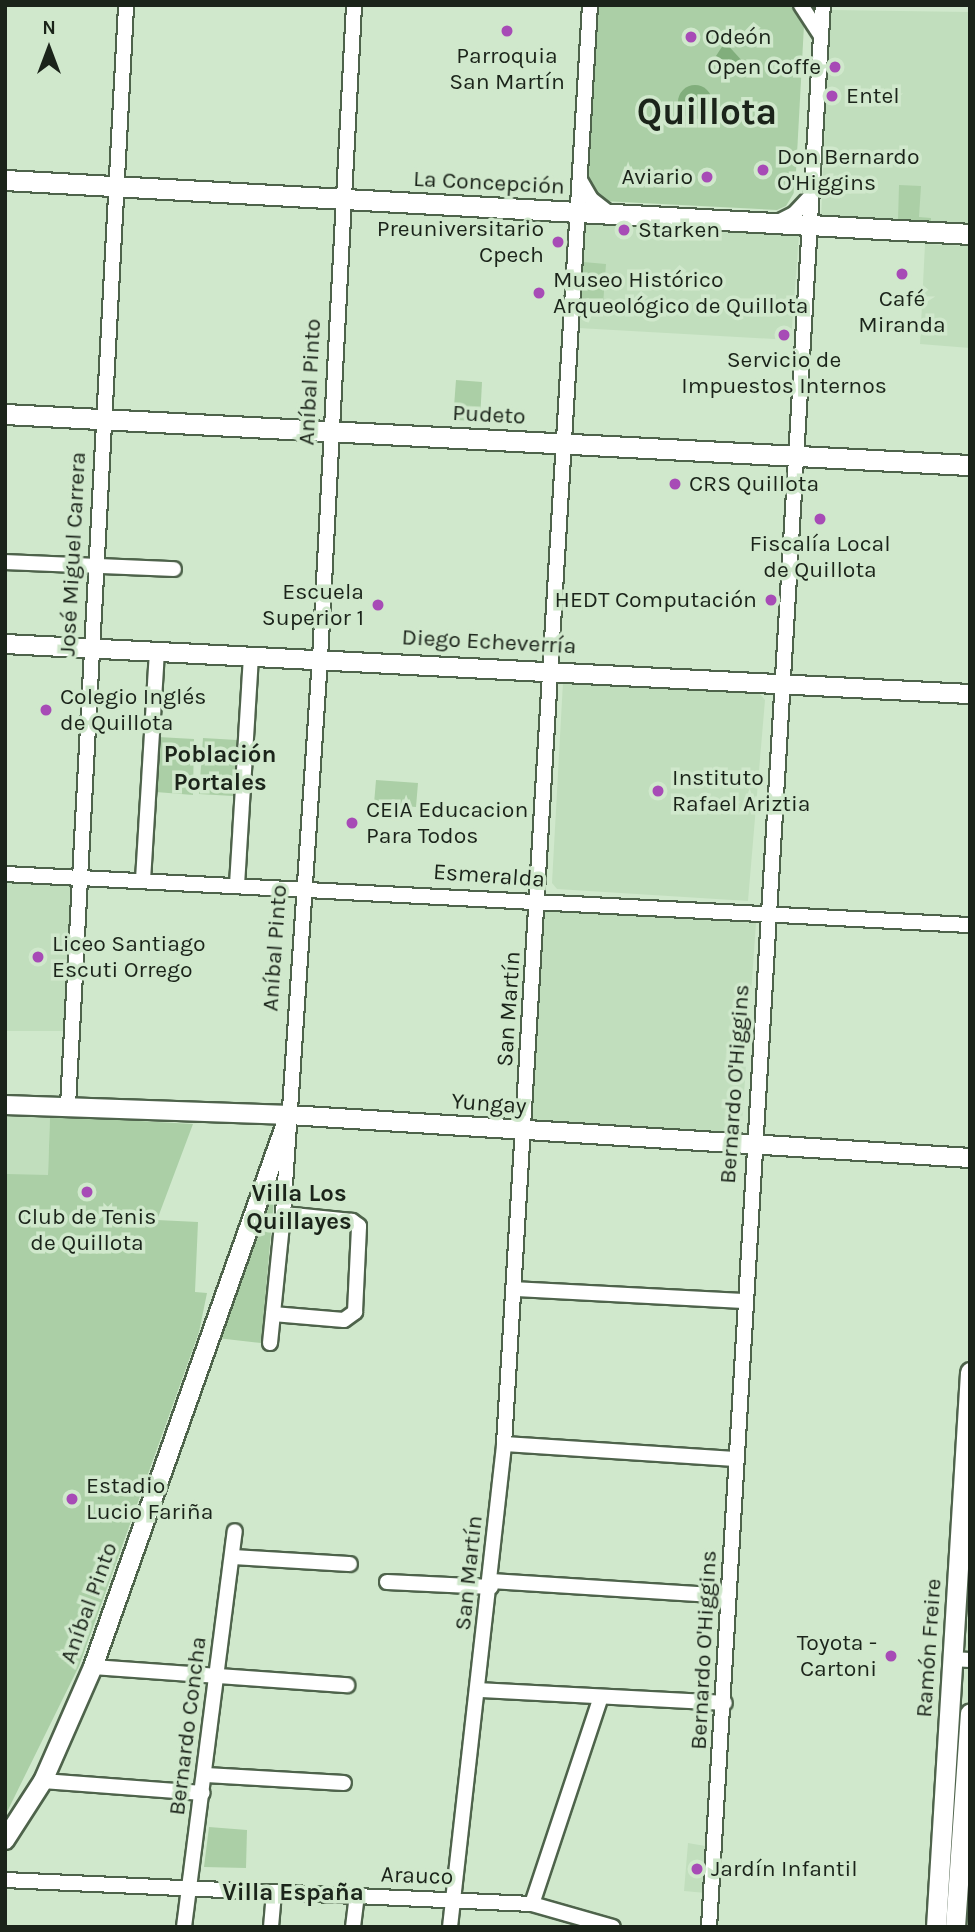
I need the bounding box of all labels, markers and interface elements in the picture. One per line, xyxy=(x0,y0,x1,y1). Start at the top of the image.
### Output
north arrow xyxy=(14,14,84,84)
text: N xyxy=(42,17,56,39)
marker: Parroquia San Martín xyxy=(499,23,515,39)
place label: Odeón xyxy=(705,23,772,51)
marker: Odeón xyxy=(683,29,699,45)
place label: Parroquia San Martín xyxy=(449,42,565,96)
place label: Open Coffe xyxy=(707,53,821,81)
marker: Open Coffe xyxy=(827,59,843,75)
place label: Entel xyxy=(846,82,900,110)
marker: Entel xyxy=(824,88,840,104)
district label: Quillota xyxy=(637,90,777,134)
place label: Don Bernardo O'Higgins xyxy=(777,143,920,197)
marker: Don Bernardo O'Higgins xyxy=(755,162,771,178)
place label: Aviario xyxy=(621,163,693,191)
street label: La Concepción xyxy=(413,165,565,201)
marker: Aviario xyxy=(699,169,715,185)
place label: Preuniversitario Cpech xyxy=(377,215,544,269)
place label: Starken xyxy=(638,216,720,244)
marker: Starken xyxy=(616,222,632,238)
marker: Preuniversitario Cpech xyxy=(550,234,566,250)
place label: Museo Histórico Arqueológico de Quillota xyxy=(553,266,808,320)
marker: Café Miranda xyxy=(894,266,910,282)
marker: Museo Histórico Arqueológico de Quillota xyxy=(531,285,547,301)
place label: Café Miranda xyxy=(858,285,946,339)
street label: Aníbal Pinto xyxy=(293,318,327,446)
marker: Servicio de Impuestos Internos xyxy=(776,327,792,343)
place label: Servicio de Impuestos Internos xyxy=(681,346,887,400)
street label: Pudeto xyxy=(452,399,526,431)
street label: José Miguel Carrera xyxy=(54,451,92,657)
place label: CRS Quillota xyxy=(689,470,819,498)
marker: CRS Quillota xyxy=(667,476,683,492)
marker: Fiscalía Local de Quillota xyxy=(812,511,828,527)
place label: Fiscalía Local de Quillota xyxy=(749,530,891,584)
place label: Escuela Superior 1 xyxy=(262,578,364,632)
place label: HEDT Computación xyxy=(555,586,757,614)
marker: HEDT Computación xyxy=(763,592,779,608)
marker: Escuela Superior 1 xyxy=(370,597,386,613)
street label: Diego Echeverría xyxy=(401,624,577,660)
place label: Colegio Inglés de Quillota xyxy=(60,683,206,737)
marker: Colegio Inglés de Quillota xyxy=(38,702,54,718)
district label: Población Portales xyxy=(164,741,276,797)
place label: Instituto Rafael Ariztia xyxy=(672,764,810,818)
marker: Instituto Rafael Ariztia xyxy=(650,783,666,799)
place label: CEIA Educacion Para Todos xyxy=(366,796,528,850)
marker: CEIA Educacion Para Todos xyxy=(344,815,360,831)
street label: Esmeralda xyxy=(432,858,546,894)
street label: Aníbal Pinto xyxy=(257,884,293,1012)
place label: Liceo Santiago Escuti Orrego xyxy=(52,930,205,984)
marker: Liceo Santiago Escuti Orrego xyxy=(30,949,46,965)
street label: San Martín xyxy=(491,950,527,1068)
street label: Bernardo O'Higgins xyxy=(714,983,756,1185)
street label: Yungay xyxy=(451,1088,527,1120)
district label: Villa Los Quillayes xyxy=(246,1180,352,1236)
marker: Club de Tenis de Quillota xyxy=(79,1184,95,1200)
place label: Club de Tenis de Quillota xyxy=(18,1203,156,1257)
place label: Estadio Lucio Fariña xyxy=(86,1472,213,1526)
marker: Estadio Lucio Fariña xyxy=(64,1491,80,1507)
street label: San Martín xyxy=(449,1514,489,1632)
street label: Aníbal Pinto xyxy=(54,1539,124,1667)
street label: Bernardo O'Higgins xyxy=(685,1549,723,1751)
street label: Ramón Freire xyxy=(910,1578,948,1718)
place label: Toyota - Cartoni xyxy=(797,1629,877,1683)
street label: Bernardo Concha xyxy=(163,1635,213,1817)
marker: Toyota - Cartoni xyxy=(883,1648,899,1664)
place label: Jardín Infantil xyxy=(711,1855,858,1883)
street label: Arauco xyxy=(380,1861,454,1891)
marker: Jardín Infantil xyxy=(689,1861,705,1877)
district label: Villa España xyxy=(222,1879,364,1907)

